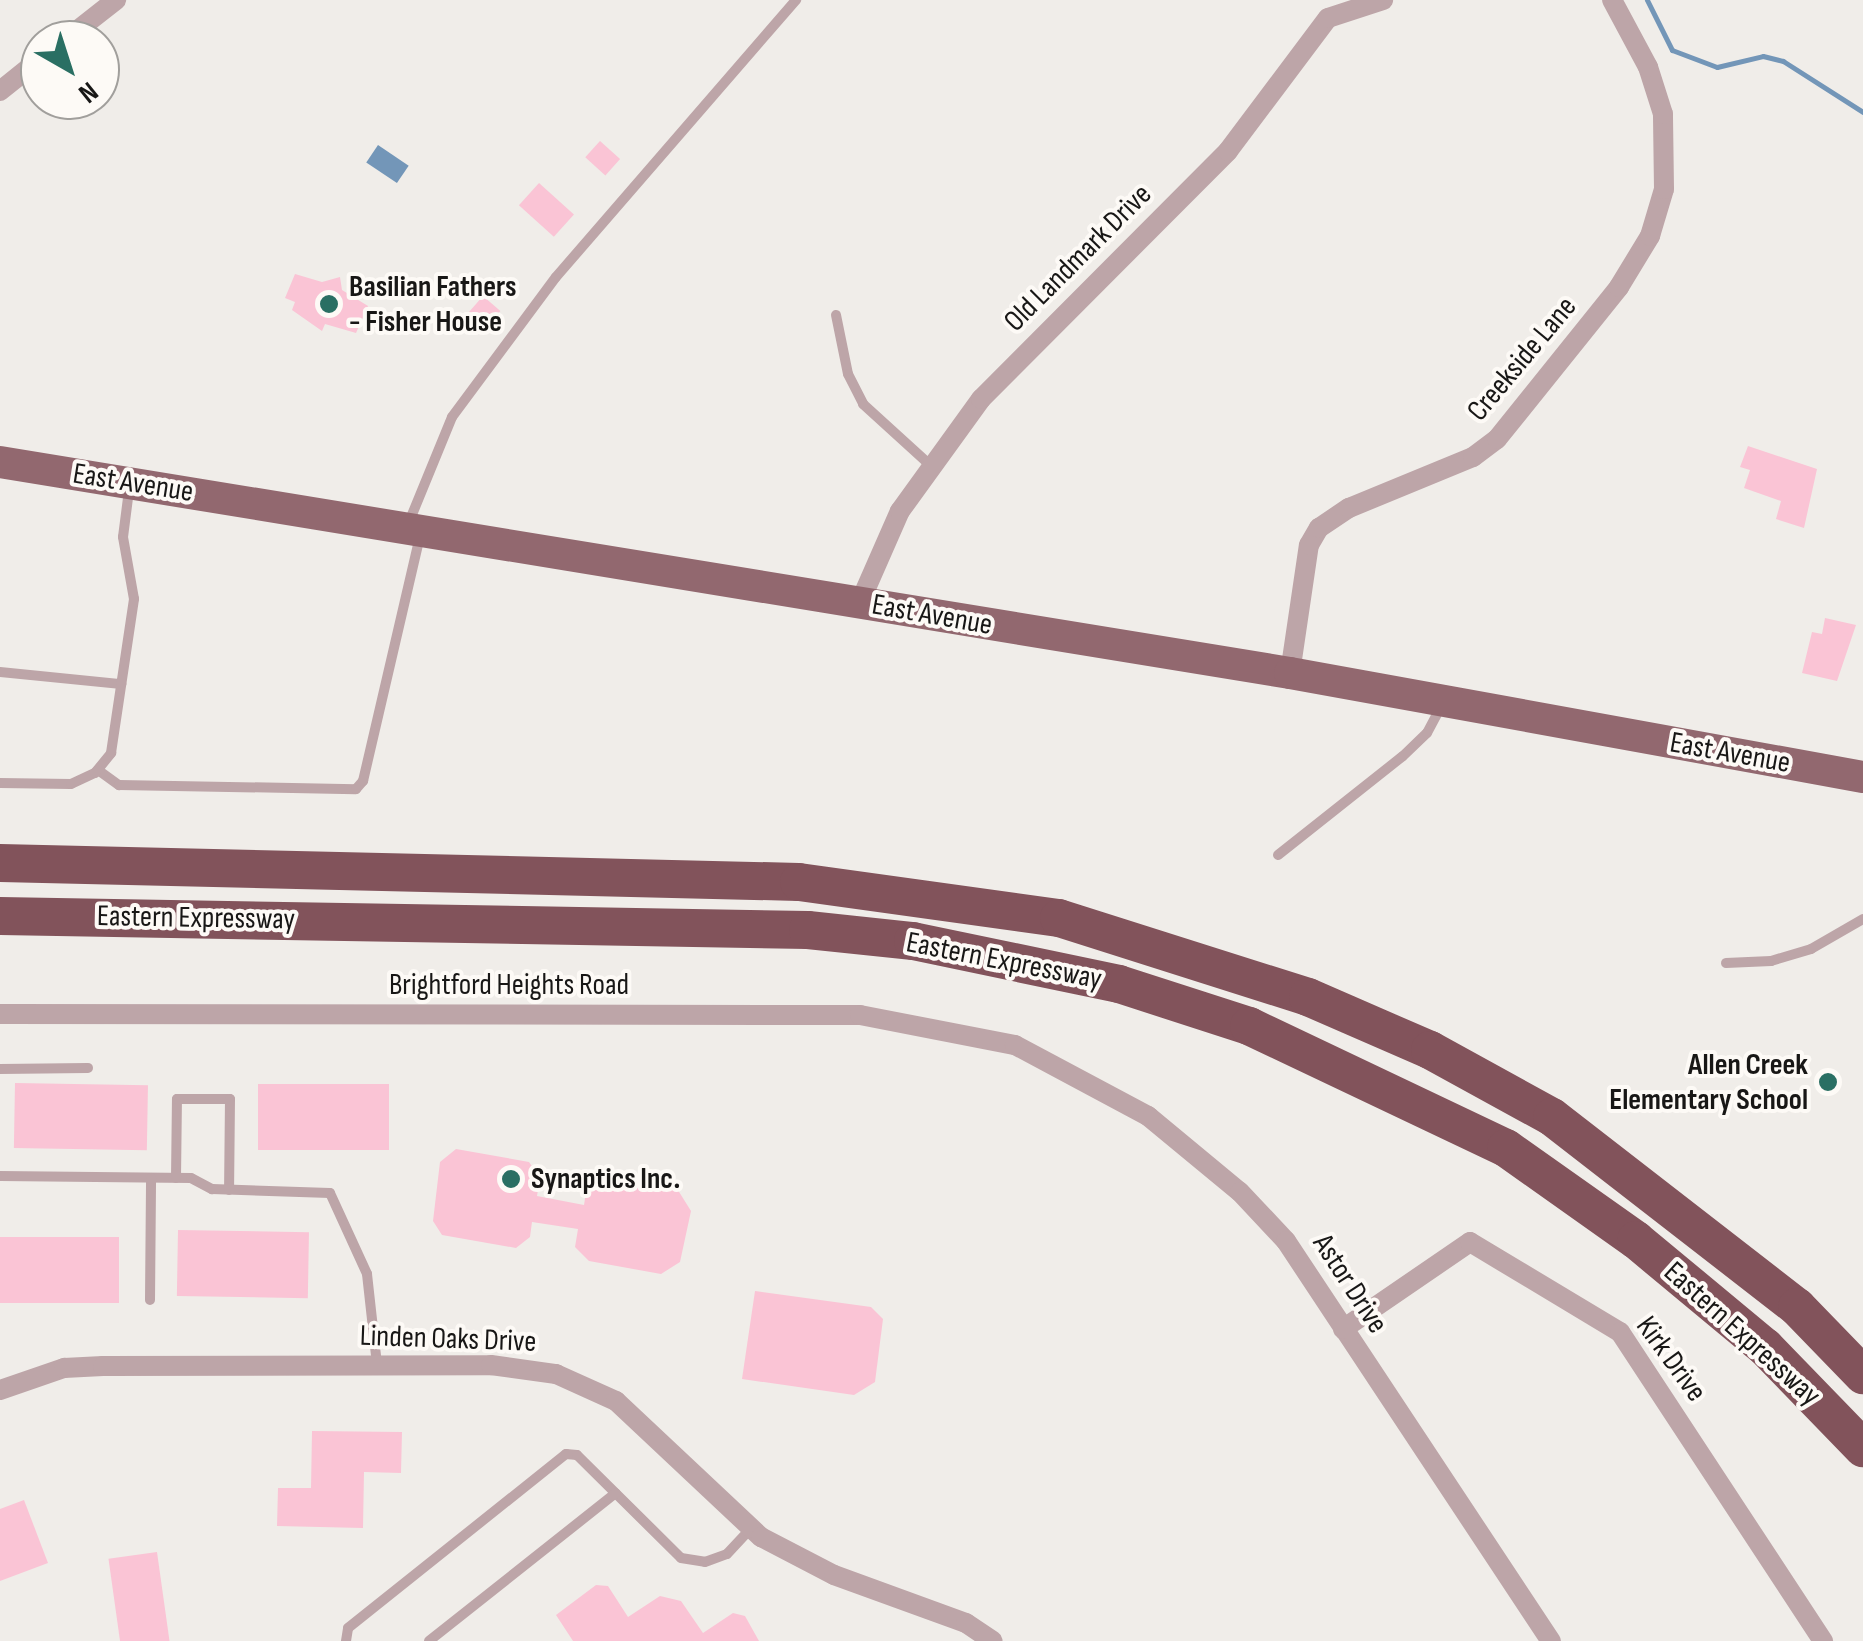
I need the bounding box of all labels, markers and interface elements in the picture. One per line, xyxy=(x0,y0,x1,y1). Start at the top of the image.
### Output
north arrow xyxy=(20,20,120,120)
text: N xyxy=(72,75,104,110)
street label: Old Landmark Drive xyxy=(997,177,1159,339)
place label: Basilian Fathers - Fisher House xyxy=(349,269,517,340)
street label: Creekside Lane xyxy=(1460,290,1584,428)
marker: Basilian Fathers - Fisher House xyxy=(318,293,340,315)
street label: East Avenue xyxy=(70,456,196,510)
street label: East Avenue xyxy=(869,587,995,643)
street label: East Avenue xyxy=(1667,725,1793,781)
street label: Eastern Expressway xyxy=(97,898,295,938)
street label: Eastern Expressway xyxy=(903,924,1105,998)
street label: Brightford Heights Road xyxy=(389,967,629,1003)
place label: Allen Creek Elementary School xyxy=(1609,1047,1808,1118)
marker: Allen Creek Elementary School xyxy=(1817,1071,1839,1093)
place label: Synaptics Inc. xyxy=(531,1161,680,1197)
marker: Synaptics Inc. xyxy=(500,1168,522,1190)
street label: Astor Drive xyxy=(1305,1228,1395,1340)
street label: Eastern Expressway xyxy=(1656,1254,1828,1414)
street label: Kirk Drive xyxy=(1628,1309,1714,1409)
street label: Linden Oaks Drive xyxy=(359,1318,537,1360)

